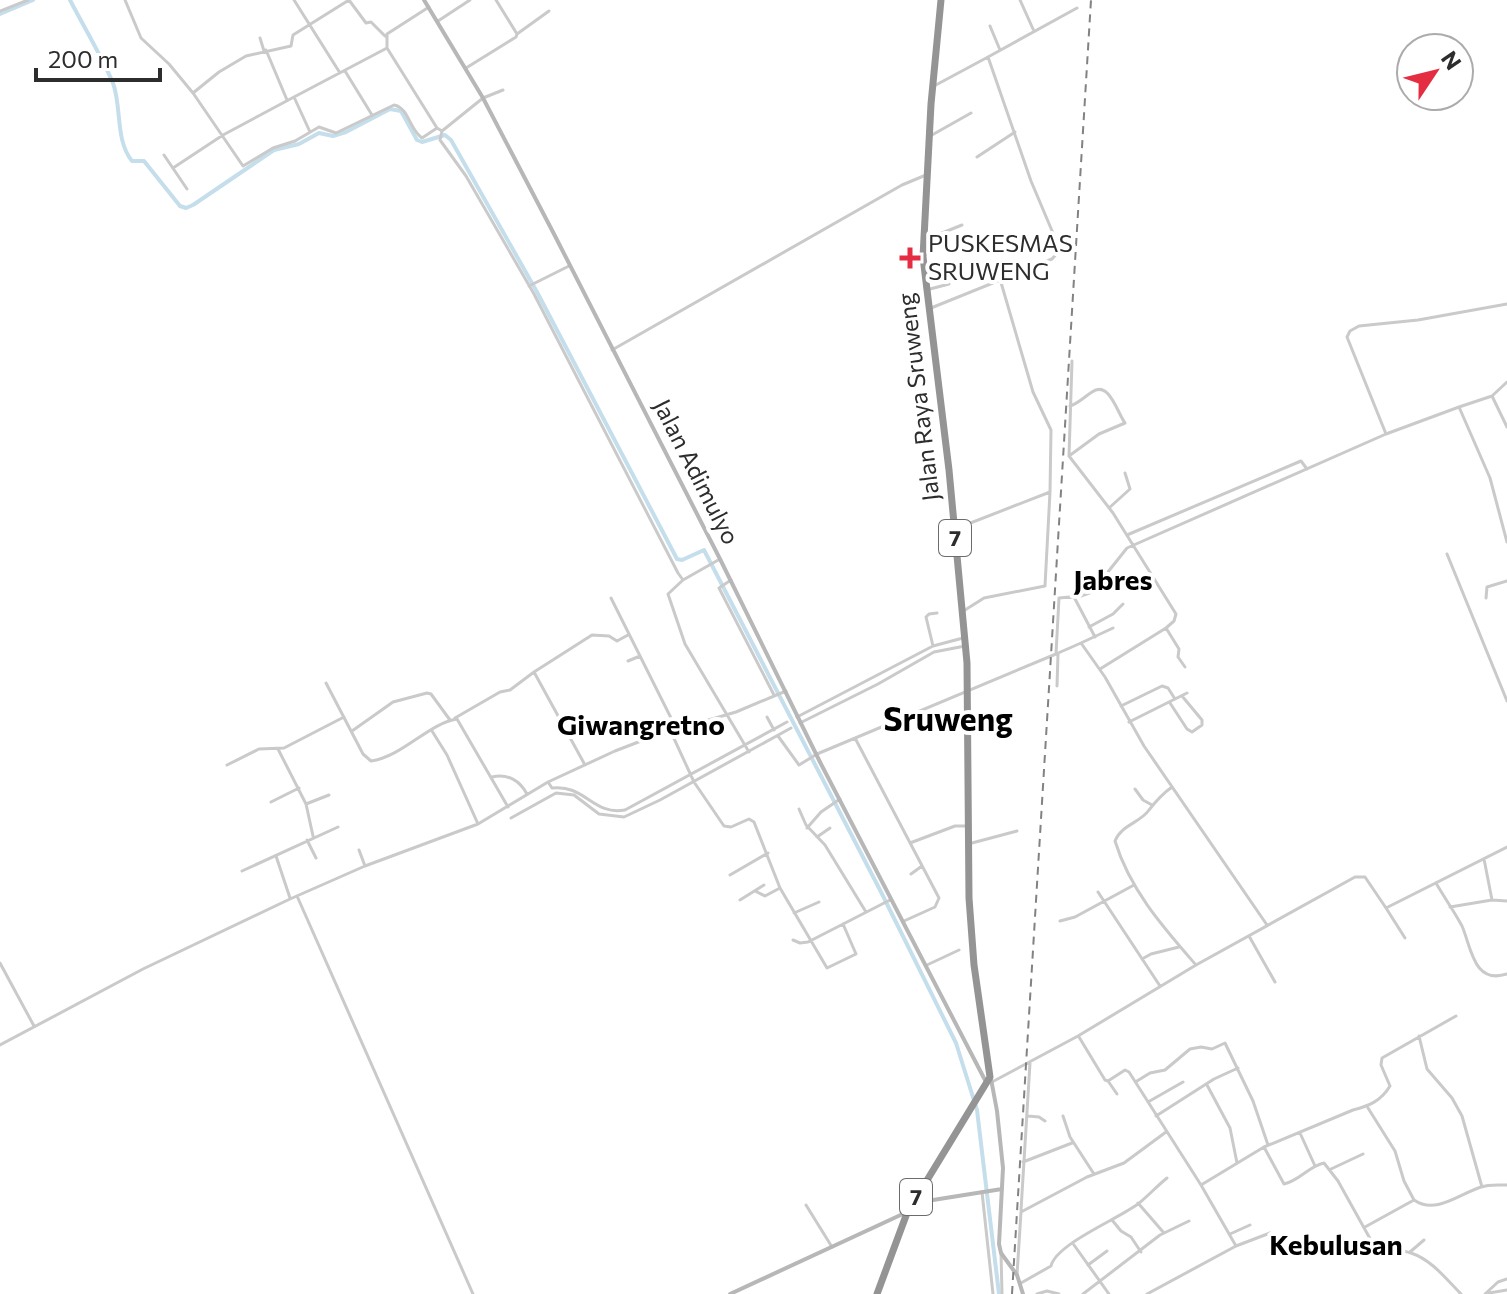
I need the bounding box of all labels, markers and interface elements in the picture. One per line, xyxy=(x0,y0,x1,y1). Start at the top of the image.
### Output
scale bar xyxy=(36,32,160,82)
north arrow xyxy=(1395,32,1475,112)
text: 200 m xyxy=(48,44,118,73)
text: N xyxy=(1436,46,1468,75)
place label: PUSKESMAS SRUWENG xyxy=(928,228,1073,285)
marker: PUSKESMAS SRUWENG xyxy=(899,247,921,269)
street label: Jalan Raya Sruweng xyxy=(890,291,945,503)
street label: Jalan Adimulyo xyxy=(648,394,746,549)
road number: 7 xyxy=(939,520,971,556)
district label: Jabres xyxy=(1073,562,1153,596)
district label: Sruweng xyxy=(883,698,1013,738)
district label: Giwangretno xyxy=(557,707,725,741)
road number: 7 xyxy=(900,1179,932,1215)
district label: Kebulusan xyxy=(1269,1227,1403,1261)

